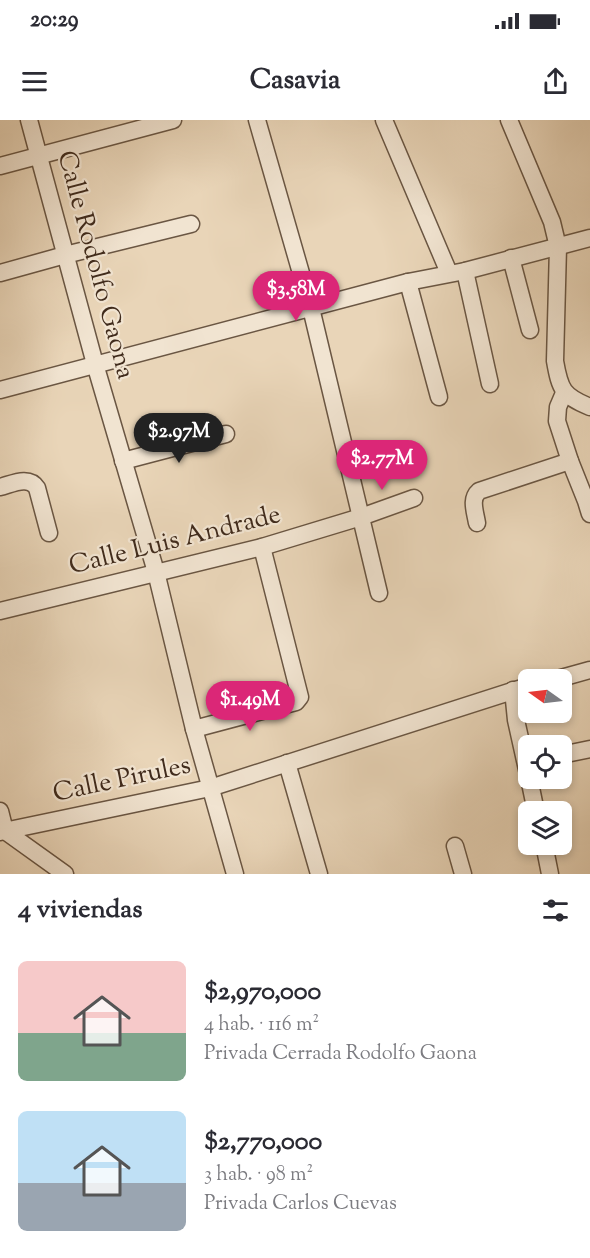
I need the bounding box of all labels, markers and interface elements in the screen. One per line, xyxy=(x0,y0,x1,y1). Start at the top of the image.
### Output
text: 20:29 xyxy=(30,5,78,37)
text: Casavia xyxy=(250,62,340,101)
icon: menu xyxy=(18,65,51,98)
icon: share xyxy=(539,65,572,98)
street label: Calle Rodolfo Gaona xyxy=(47,147,143,383)
pin: $3.58M xyxy=(247,271,345,322)
text: $3.58M xyxy=(267,276,325,305)
pin: $2.97M xyxy=(130,413,228,464)
text: $2.97M xyxy=(148,418,210,447)
pin: $2.77M xyxy=(333,440,431,491)
text: $2.77M xyxy=(350,445,414,474)
street label: Calle Luis Andrade xyxy=(65,497,285,585)
north arrow xyxy=(518,669,572,723)
map controls xyxy=(518,669,572,855)
pin: $1.49M xyxy=(201,681,299,732)
text: $1.49M xyxy=(220,686,280,715)
button: locate xyxy=(518,735,572,789)
street label: Calle Pirules xyxy=(50,747,194,813)
button: layers xyxy=(518,801,572,855)
text: 4 viviendas xyxy=(18,892,142,929)
icon: filters xyxy=(539,894,572,927)
text: $2,970,000 xyxy=(204,974,321,1011)
icon: home xyxy=(66,985,138,1057)
text: 4 hab. · 116 m² xyxy=(204,1011,319,1040)
text: Privada Cerrada Rodolfo Gaona xyxy=(204,1040,477,1069)
text: $2,770,000 xyxy=(204,1124,322,1161)
icon: home xyxy=(66,1135,138,1207)
text: 3 hab. · 98 m² xyxy=(204,1161,313,1190)
text: Privada Carlos Cuevas xyxy=(204,1190,397,1219)

